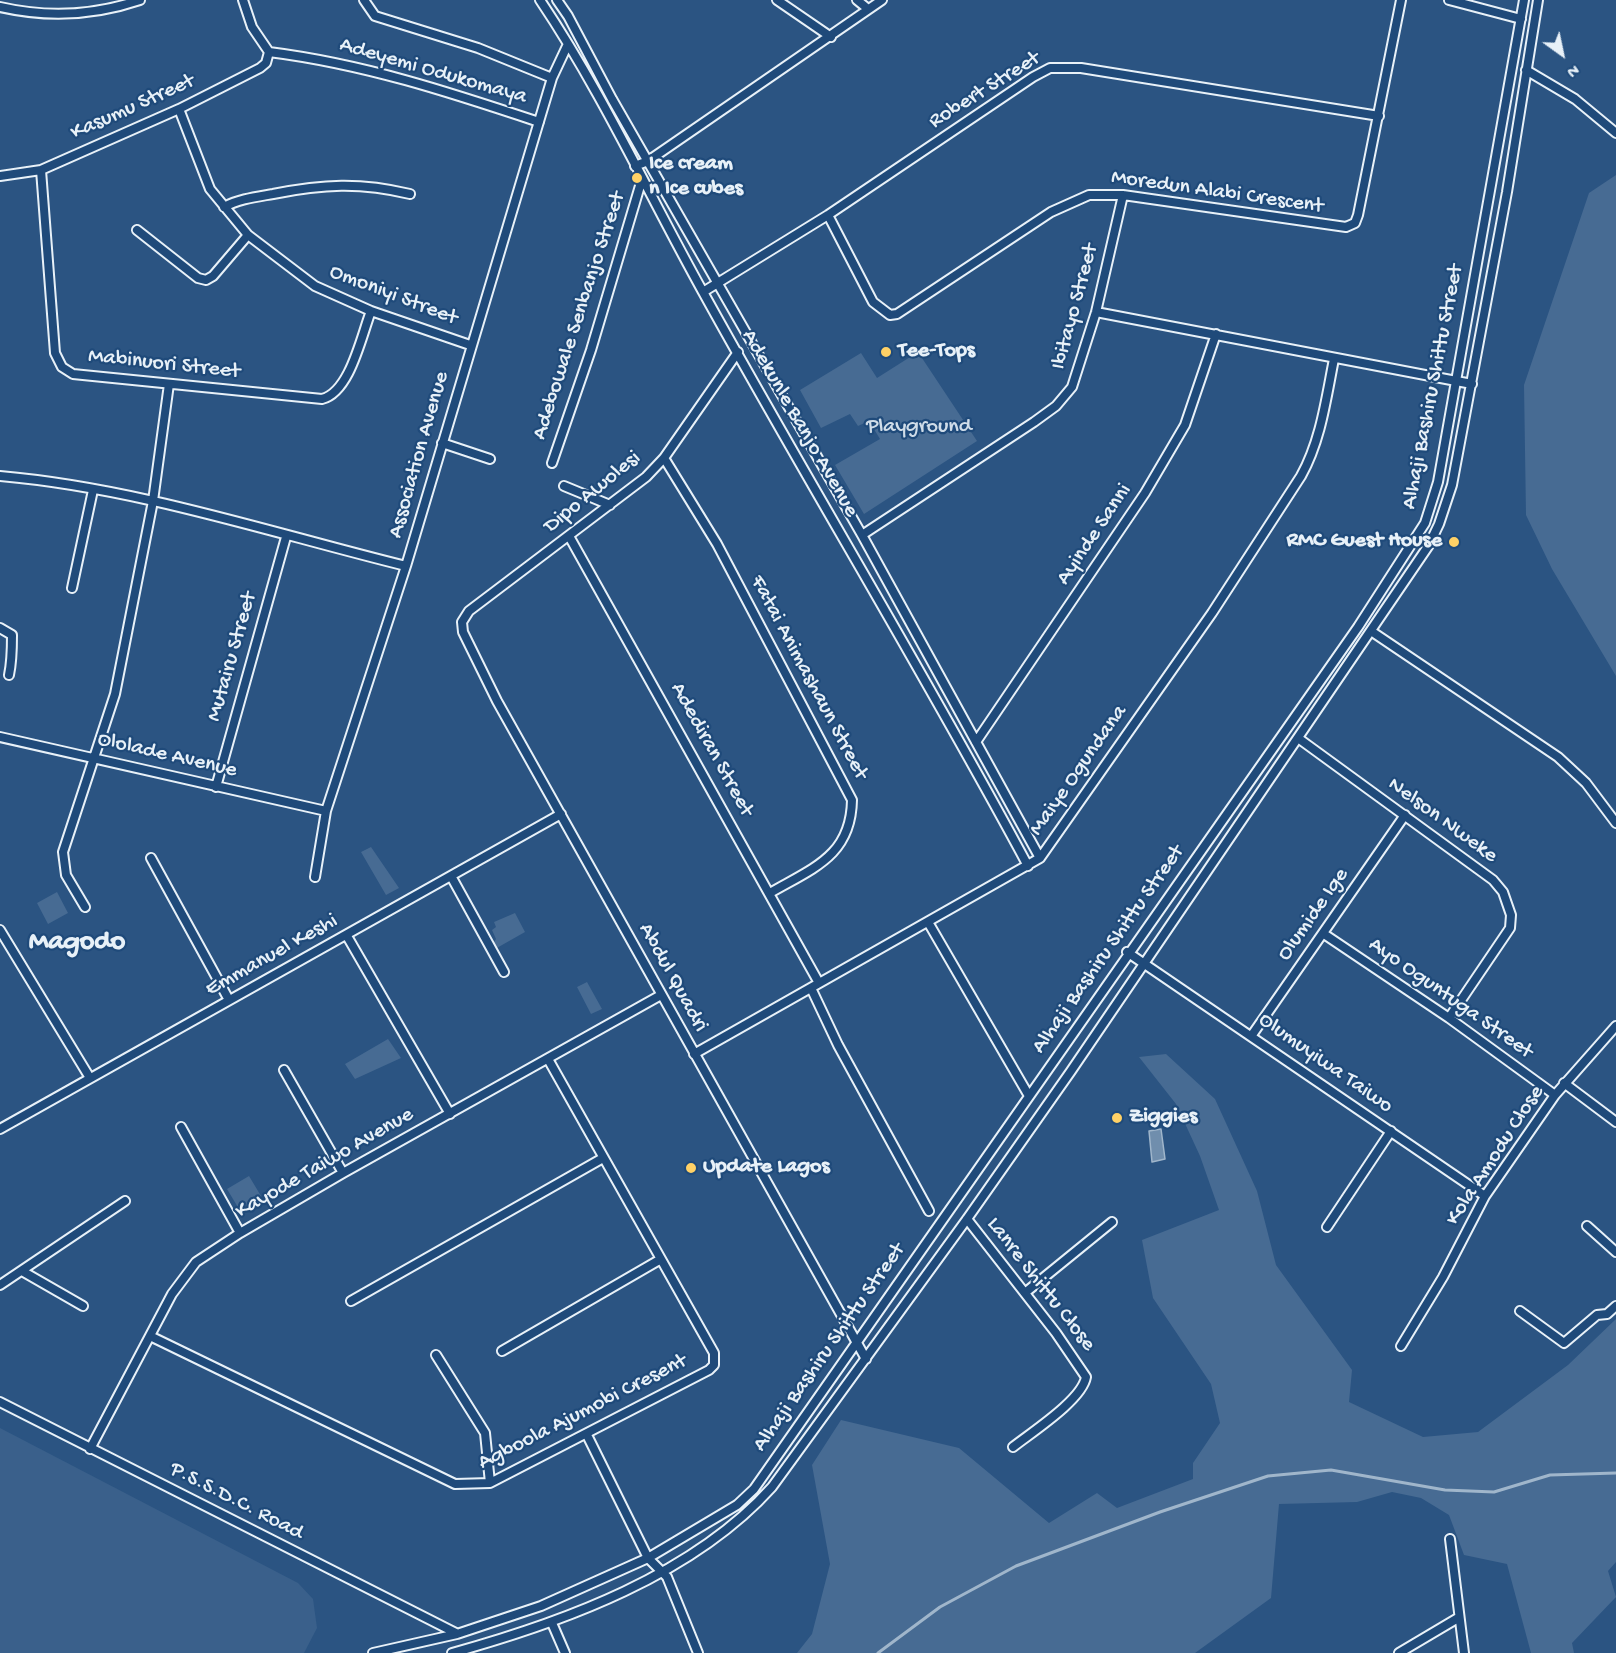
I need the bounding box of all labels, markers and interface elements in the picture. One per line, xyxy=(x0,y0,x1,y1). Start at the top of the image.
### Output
north arrow xyxy=(1532,24,1592,84)
street label: Adeyemi Odukomaya xyxy=(336,33,530,111)
street label: Robert Street xyxy=(924,46,1046,136)
text: N xyxy=(1563,59,1582,80)
street label: Kasumu Street xyxy=(67,69,199,147)
place label: Ice cream n Ice cubes xyxy=(649,152,743,204)
street label: Moredun Alabi Crescent xyxy=(1109,165,1325,221)
marker: Ice cream n Ice cubes xyxy=(630,171,644,185)
street label: Adebowale Senbanjo Street xyxy=(527,189,633,443)
street label: Ibitayo Street xyxy=(1047,241,1105,373)
street label: Omoniyi Street xyxy=(325,259,461,333)
street label: Alhaji Bashiru Shittu Street xyxy=(1397,262,1471,512)
street label: Adekunle Banjo Avenue xyxy=(734,325,864,523)
place label: Tee-Tops xyxy=(898,339,975,365)
street label: Mabinuori Street xyxy=(87,344,241,386)
marker: Tee-Tops xyxy=(879,345,893,359)
street label: Association Avenue xyxy=(384,369,456,541)
park label: Playground xyxy=(866,415,972,441)
street label: Dipo Awolesi xyxy=(539,446,647,540)
street label: Ayinde Sanni xyxy=(1051,479,1139,591)
place label: RMC Guest House xyxy=(1286,529,1442,555)
marker: RMC Guest House xyxy=(1447,535,1461,549)
street label: Fatai Animashaun Street xyxy=(743,571,873,785)
street label: Mutairu Street xyxy=(202,589,264,725)
street label: Adediran Street xyxy=(663,678,759,822)
street label: Maiye Ogundana xyxy=(1024,700,1134,842)
street label: Ololade Avenue xyxy=(95,727,239,785)
street label: Nelson Nweke xyxy=(1382,772,1502,870)
street label: Alhaji Bashiru Shittu Street xyxy=(1027,841,1191,1059)
street label: Olumide Ige xyxy=(1272,863,1356,967)
street label: Emmanuel Keshi xyxy=(201,909,343,1003)
street label: Abdul Quadri xyxy=(631,919,713,1037)
district label: Magodo xyxy=(29,927,125,961)
street label: Ayo Oguntuga Street xyxy=(1363,932,1537,1066)
street label: Olumuyiwa Taiwo xyxy=(1253,1008,1397,1120)
street label: Kola Amodu Close xyxy=(1441,1081,1551,1231)
street label: Kayode Taiwo Avenue xyxy=(231,1102,419,1226)
place label: Ziggies xyxy=(1129,1105,1197,1131)
marker: Ziggies xyxy=(1110,1111,1124,1125)
place label: Update Lagos xyxy=(703,1155,829,1181)
marker: Update Lagos xyxy=(684,1161,698,1175)
street label: Lanre Shittu Close xyxy=(979,1213,1101,1357)
street label: Alhaji Bashiru Shittu Street xyxy=(748,1239,912,1457)
street label: Agboola Ajumobi Cresent xyxy=(474,1349,692,1477)
street label: P.S.S.D.C. Road xyxy=(165,1457,307,1547)

